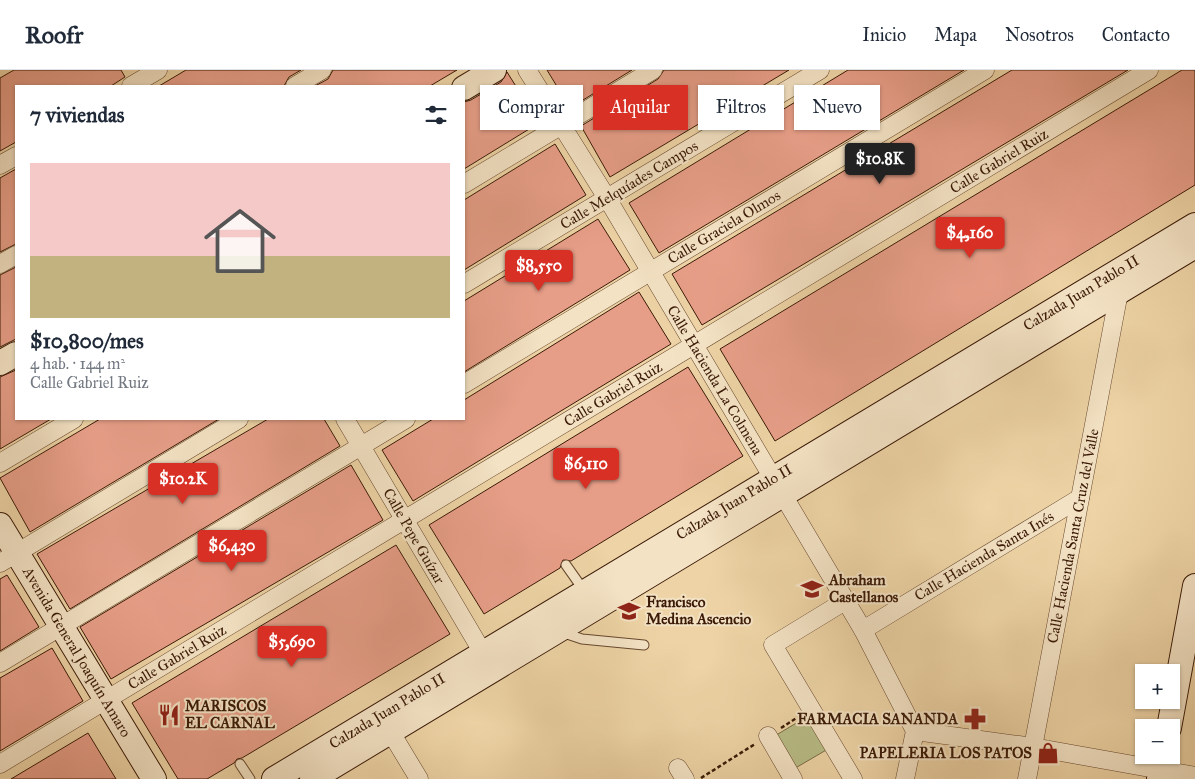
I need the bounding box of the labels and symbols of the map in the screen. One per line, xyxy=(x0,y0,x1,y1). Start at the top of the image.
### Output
street label: Calle Gabriel Ruiz xyxy=(947,125,1051,197)
street label: Calle Melquíades Campos xyxy=(557,137,702,234)
pin: $10.8K xyxy=(839,142,921,185)
street label: Calle Graciela Olmos xyxy=(664,186,784,268)
pin: $4,160 xyxy=(929,216,1011,259)
pin: $8,550 xyxy=(498,250,580,292)
street label: Calzada Juan Pablo II xyxy=(1020,251,1143,336)
street label: Calle Hacienda La Colmena xyxy=(663,302,767,459)
street label: Calle Gabriel Ruiz xyxy=(561,358,665,430)
street label: Calle Hacienda Santa Cruz del Valle xyxy=(1043,427,1103,645)
pin: $6,110 xyxy=(545,448,627,490)
street label: Calzada Juan Pablo II xyxy=(673,460,796,545)
pin: $10.2K xyxy=(142,462,224,505)
street label: Calle Pepe Guízar xyxy=(379,485,449,587)
street label: Calle Hacienda Santa Inés xyxy=(911,507,1057,605)
pin: $6,430 xyxy=(191,530,273,572)
street label: Avenida General Joaquín Amaro xyxy=(18,563,135,741)
place label: Abraham Castellanos xyxy=(828,571,899,606)
school or university icon: Abraham Castellanos xyxy=(799,576,825,602)
place label: Francisco Medina Ascencio xyxy=(646,593,752,628)
school or university icon: Francisco Medina Ascencio xyxy=(616,598,642,624)
street label: Calle Gabriel Ruiz xyxy=(125,621,229,693)
pin: $5,690 xyxy=(251,626,333,668)
street label: Calzada Juan Pablo II xyxy=(326,669,449,754)
place label: MARISCOS EL CARNAL xyxy=(185,697,276,732)
restaurant icon: MARISCOS EL CARNAL xyxy=(156,702,182,728)
pharmacy icon: FARMACIA SANANDA xyxy=(962,706,988,732)
place label: FARMACIA SANANDA xyxy=(797,710,959,728)
shop icon: PAPELERIA LOS PATOS xyxy=(1035,740,1061,766)
place label: PAPELERIA LOS PATOS xyxy=(860,744,1032,762)

